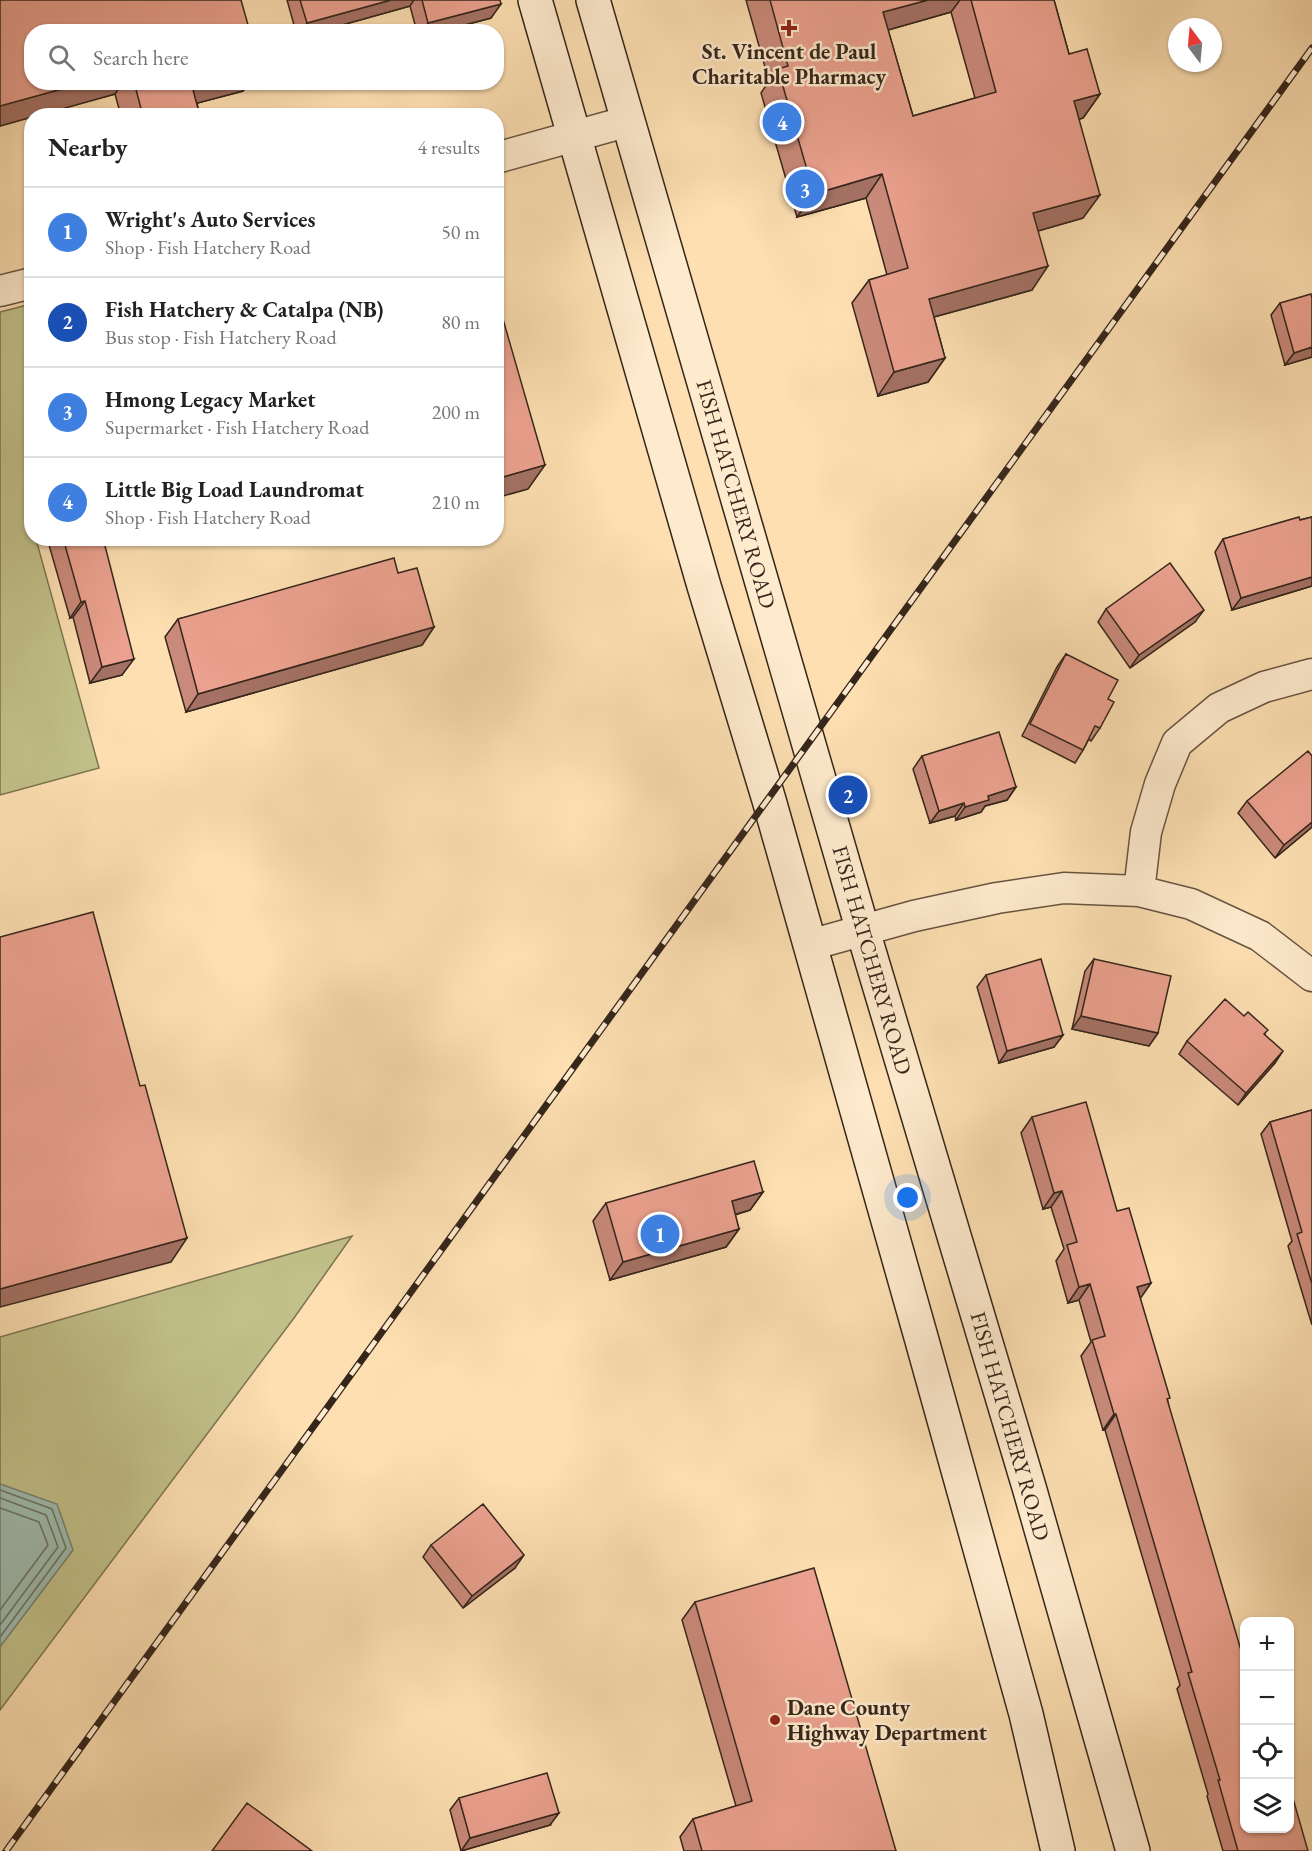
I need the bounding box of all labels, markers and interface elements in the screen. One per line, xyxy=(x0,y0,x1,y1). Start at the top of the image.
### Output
north arrow xyxy=(1168,18,1222,72)
marker: St. Vincent de Paul Charitable Pharmacy xyxy=(782,21,796,35)
search box xyxy=(24,24,504,90)
place label: St. Vincent de Paul Charitable Pharmacy xyxy=(692,37,887,91)
icon: search xyxy=(45,41,78,74)
text: Search here xyxy=(93,43,188,72)
pin: 4 xyxy=(762,100,802,144)
text: Nearby xyxy=(48,130,128,164)
text: 4 results xyxy=(417,134,480,160)
pin: 3 xyxy=(786,166,824,212)
text: Wright's Auto Services xyxy=(105,205,315,234)
text: 1 xyxy=(62,219,73,245)
text: 50 m xyxy=(441,219,480,245)
text: Shop · Fish Hatchery Road xyxy=(105,234,311,260)
text: Fish Hatchery & Catalpa (NB) xyxy=(105,295,383,324)
text: 2 xyxy=(62,309,73,335)
text: 80 m xyxy=(441,309,480,335)
text: Bus stop · Fish Hatchery Road xyxy=(105,324,337,350)
street label: FISH HATCHERY ROAD xyxy=(689,376,783,612)
text: Hmong Legacy Market xyxy=(105,385,315,414)
text: 3 xyxy=(62,399,73,425)
text: 200 m xyxy=(432,399,480,425)
text: Supermarket · Fish Hatchery Road xyxy=(105,414,369,440)
text: Little Big Load Laundromat xyxy=(105,475,364,504)
text: 4 xyxy=(62,489,73,515)
text: 210 m xyxy=(432,489,480,515)
text: Shop · Fish Hatchery Road xyxy=(105,504,311,530)
pin: 2 xyxy=(828,772,868,818)
street label: FISH HATCHERY ROAD xyxy=(825,842,919,1078)
your location xyxy=(893,1183,922,1212)
pin: 1 xyxy=(640,1212,680,1256)
street label: FISH HATCHERY ROAD xyxy=(963,1308,1057,1544)
map controls xyxy=(1240,1617,1294,1833)
button: + xyxy=(1240,1617,1294,1671)
button: − xyxy=(1240,1671,1294,1725)
place label: Dane County Highway Department xyxy=(787,1693,988,1747)
marker: Dane County Highway Department xyxy=(768,1713,782,1727)
button: locate xyxy=(1240,1725,1294,1779)
button: layers xyxy=(1240,1779,1294,1833)

